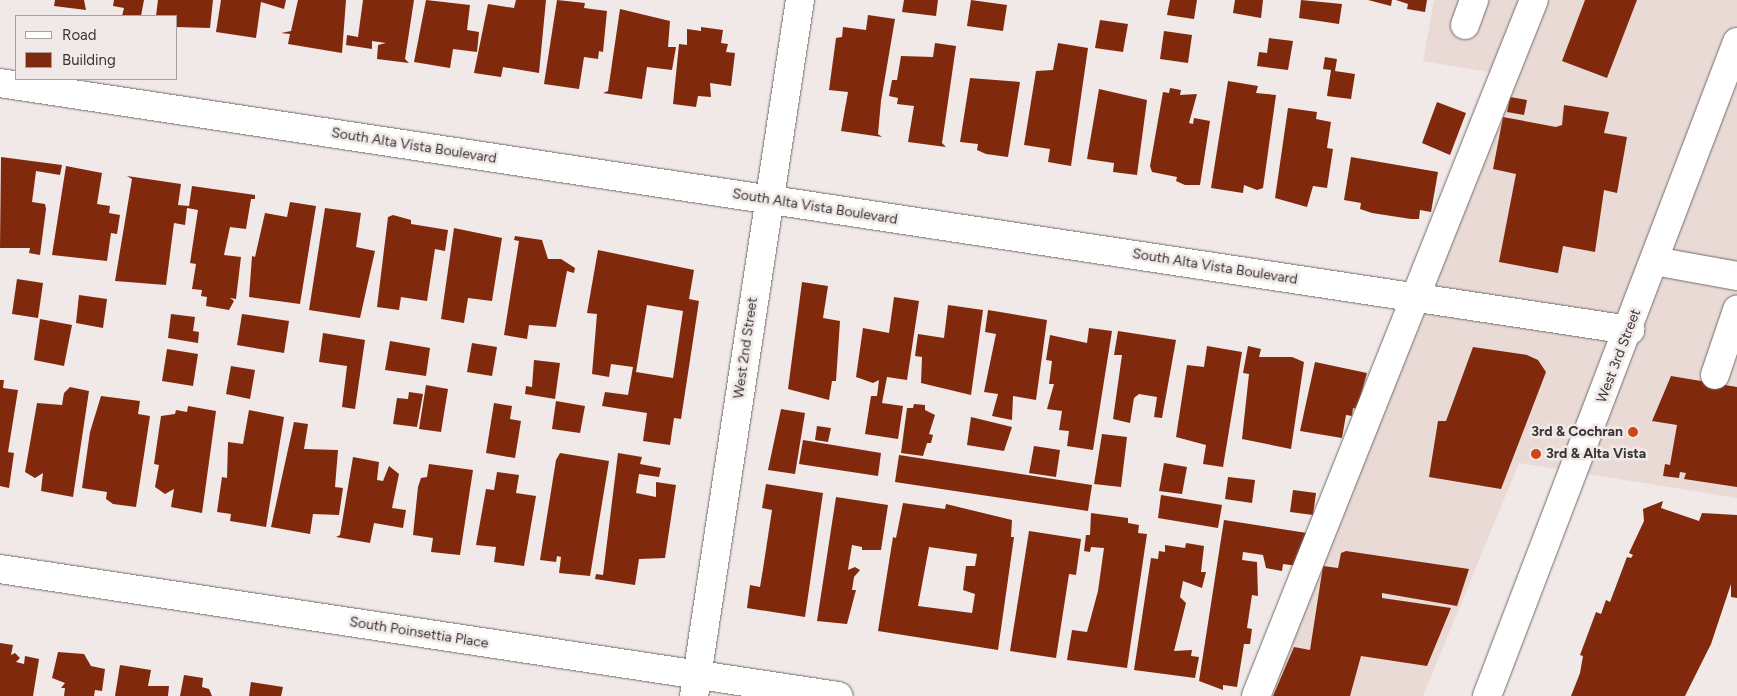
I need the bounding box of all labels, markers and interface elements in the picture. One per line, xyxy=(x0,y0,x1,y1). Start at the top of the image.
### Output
legend xyxy=(15,15,178,80)
text: Road xyxy=(62,26,97,44)
text: Building xyxy=(62,51,116,69)
street label: South Alta Vista Boulevard xyxy=(330,125,498,167)
street label: South Alta Vista Boulevard xyxy=(731,186,899,228)
street label: South Alta Vista Boulevard xyxy=(1131,246,1299,288)
street label: West 2nd Street xyxy=(731,296,761,400)
street label: West 3rd Street xyxy=(1593,307,1645,405)
place label: 3rd & Cochran xyxy=(1531,424,1623,440)
marker: 3rd & Cochran xyxy=(1627,426,1639,438)
place label: 3rd & Alta Vista xyxy=(1546,446,1646,462)
marker: 3rd & Alta Vista xyxy=(1530,448,1542,460)
street label: South Poinsettia Place xyxy=(348,614,490,652)

